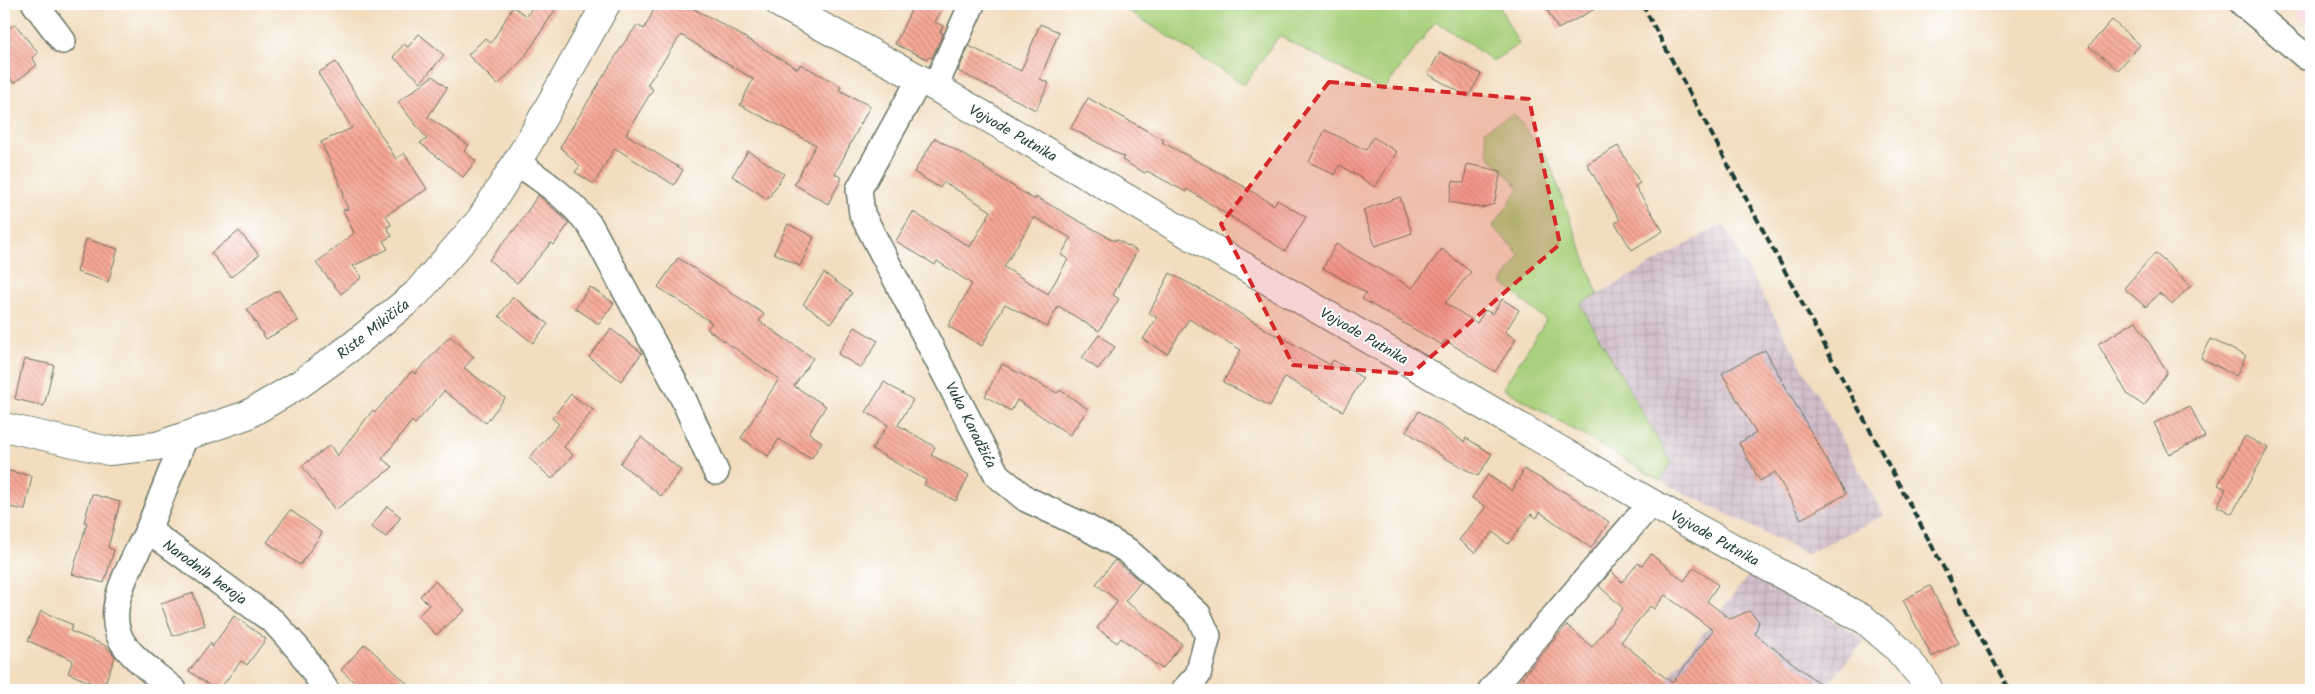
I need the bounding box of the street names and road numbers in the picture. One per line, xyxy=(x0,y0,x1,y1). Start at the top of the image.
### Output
street label: Vojvode Putnika xyxy=(964,99,1061,169)
street label: Riste Mikičića xyxy=(332,293,415,366)
street label: Vojvode Putnika xyxy=(1315,302,1412,372)
street label: Vuka Karadžića xyxy=(938,378,1002,473)
street label: Vojvode Putnika xyxy=(1666,504,1764,573)
street label: Narodnih heroja xyxy=(157,534,252,612)

